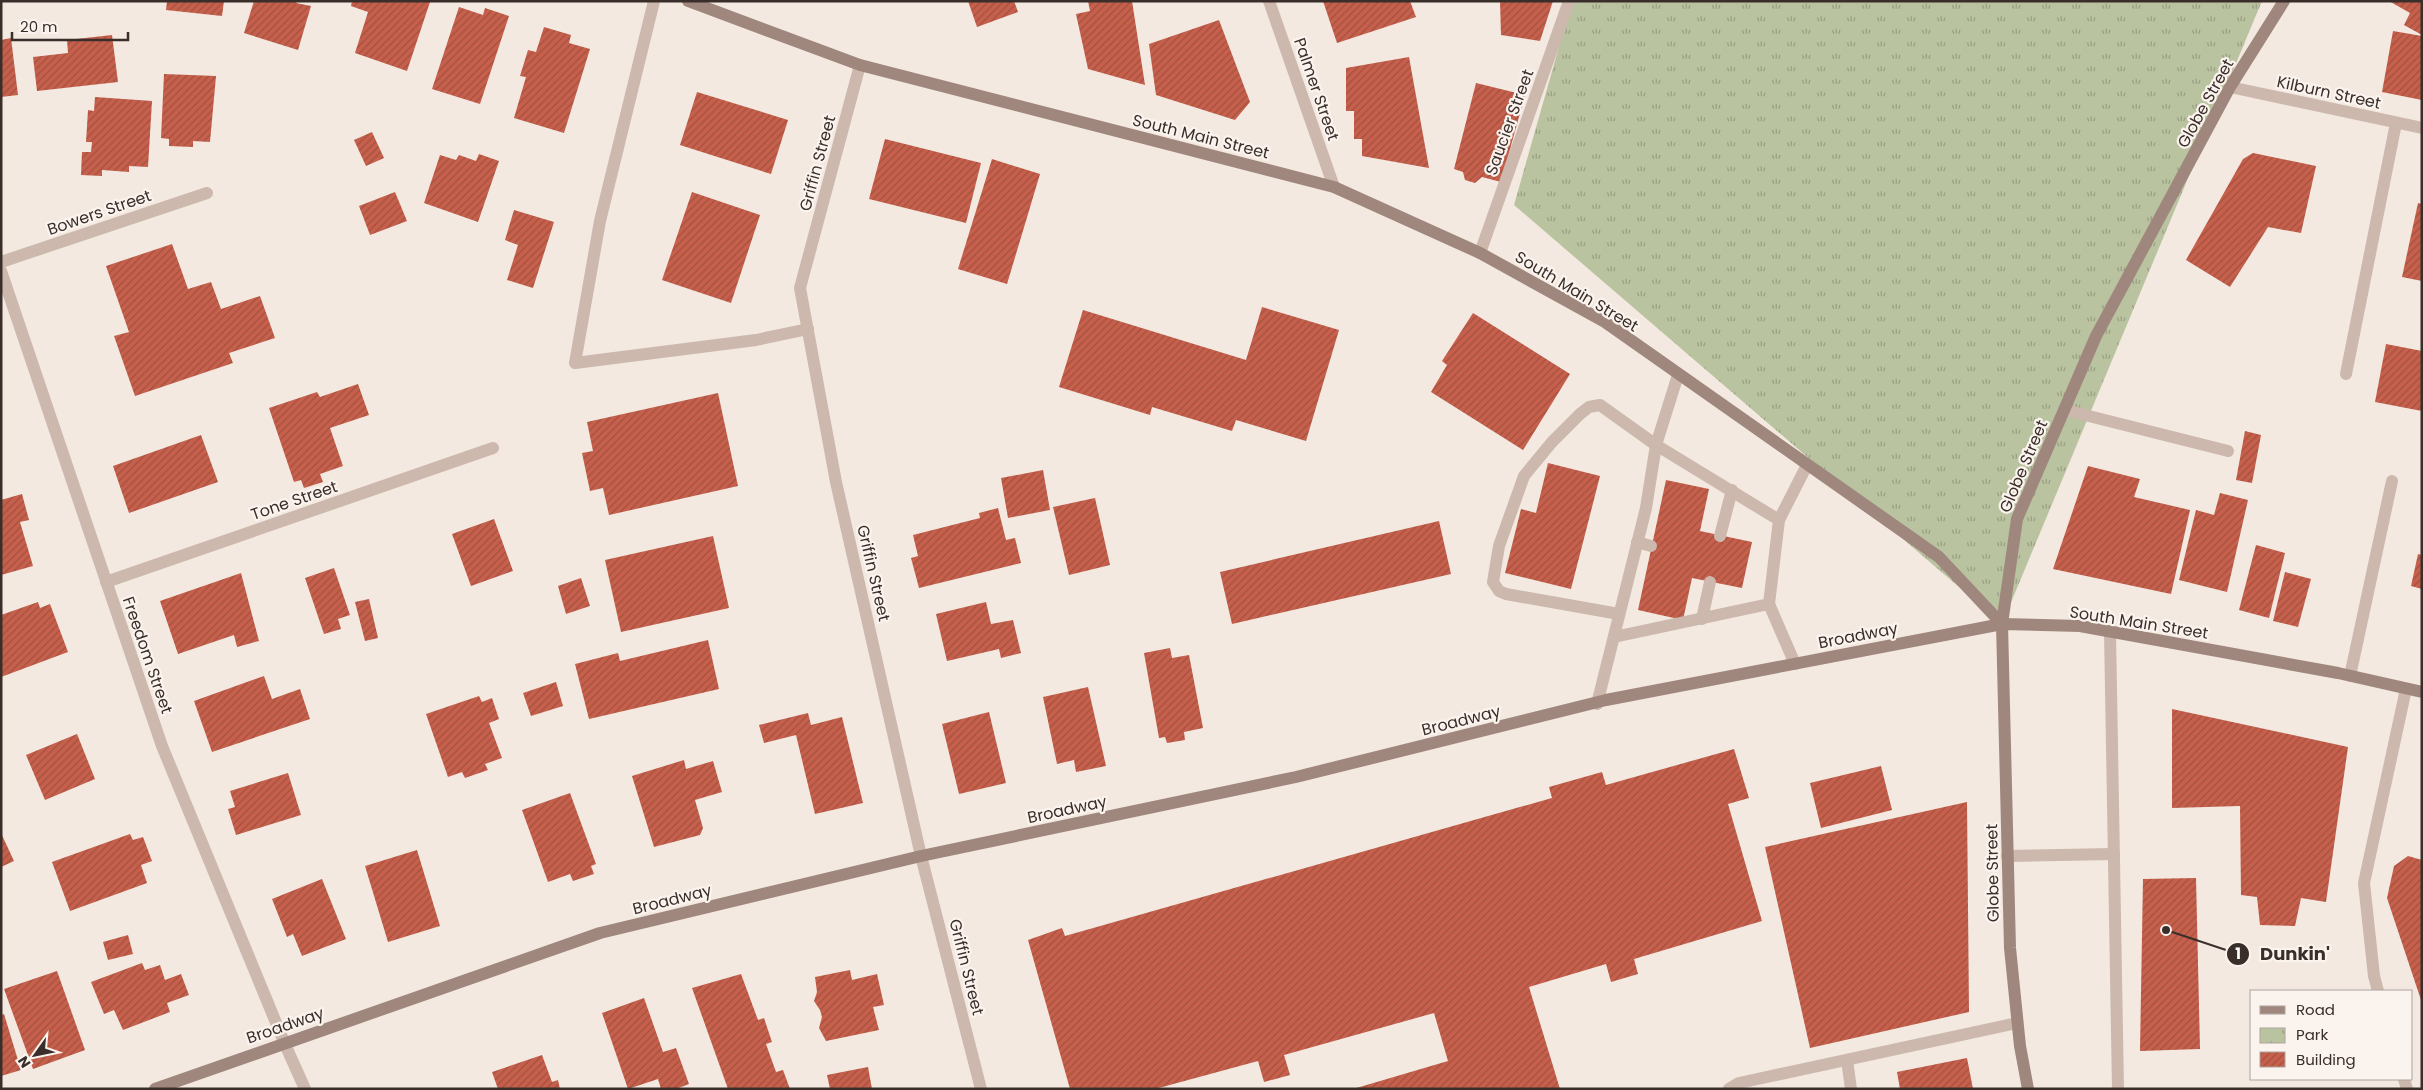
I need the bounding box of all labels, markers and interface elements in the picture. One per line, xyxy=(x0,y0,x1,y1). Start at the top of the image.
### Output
scale bar xyxy=(12,10,129,42)
text: 20 m xyxy=(20,16,58,37)
street label: Palmer Street xyxy=(1288,35,1345,144)
street label: Globe Street xyxy=(2172,54,2239,152)
street label: Saucier Street xyxy=(1480,66,1539,178)
street label: Kilburn Street xyxy=(2275,70,2383,115)
street label: South Main Street xyxy=(1130,108,1272,165)
street label: Griffin Street xyxy=(794,113,841,214)
street label: Bowers Street xyxy=(44,184,154,241)
street label: South Main Street xyxy=(1511,245,1643,337)
street label: Globe Street xyxy=(1994,416,2053,516)
street label: Tone Street xyxy=(248,475,341,526)
street label: Griffin Street xyxy=(851,523,896,624)
street label: Freedom Street xyxy=(117,593,178,717)
street label: South Main Street xyxy=(2068,600,2210,645)
street label: Broadway xyxy=(1816,617,1900,654)
street label: Broadway xyxy=(1419,700,1503,741)
street label: Broadway xyxy=(1025,790,1109,829)
street label: Globe Street xyxy=(1980,823,2005,922)
street label: Broadway xyxy=(630,879,714,920)
street label: Griffin Street xyxy=(943,917,990,1018)
callout: Dunkin' xyxy=(2225,937,2340,970)
text: Dunkin' xyxy=(2260,941,2330,966)
text: 1 xyxy=(2235,943,2241,964)
legend xyxy=(2250,990,2413,1080)
text: Road xyxy=(2296,999,2335,1020)
street label: Broadway xyxy=(243,1001,327,1049)
text: Park xyxy=(2296,1024,2328,1045)
north arrow xyxy=(10,1030,60,1080)
text: Building xyxy=(2296,1049,2356,1070)
text: N xyxy=(13,1052,35,1072)

